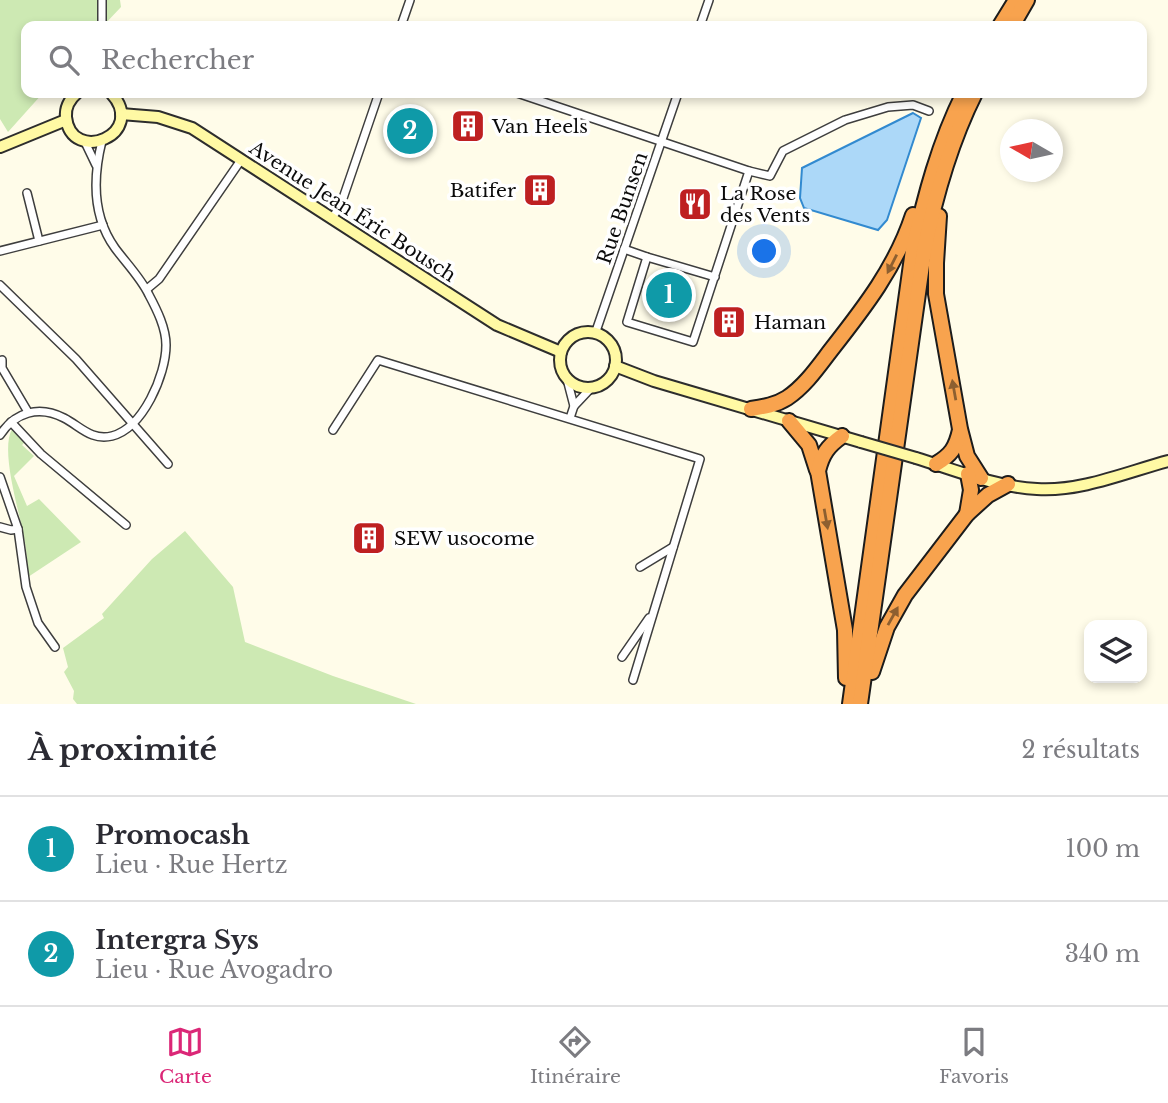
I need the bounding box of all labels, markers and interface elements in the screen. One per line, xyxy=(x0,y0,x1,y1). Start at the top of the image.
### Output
search box xyxy=(21,21,1147,98)
icon: search xyxy=(45,41,83,79)
text: Rechercher xyxy=(101,44,254,76)
pin: 2 xyxy=(387,105,433,157)
building icon: Van Heels xyxy=(449,107,487,145)
place label: Van Heels xyxy=(491,115,588,138)
north arrow xyxy=(1000,119,1063,182)
street label: Avenue Jean Éric Bousch xyxy=(244,136,460,287)
street label: Rue Bunsen xyxy=(593,149,652,267)
building icon: Batifer xyxy=(521,171,559,209)
place label: Batifer xyxy=(450,179,516,202)
place label: La Rose des Vents xyxy=(720,182,810,227)
restaurant icon: La Rose des Vents xyxy=(676,185,714,223)
your location xyxy=(747,234,781,268)
one-way arrow xyxy=(886,254,897,274)
pin: 1 xyxy=(646,269,692,321)
building icon: Haman xyxy=(710,303,748,341)
place label: Haman xyxy=(754,311,826,334)
one-way arrow xyxy=(948,379,959,401)
one-way arrow xyxy=(821,508,832,530)
building icon: SEW usocome xyxy=(350,519,388,557)
place label: SEW usocome xyxy=(394,527,535,550)
one-way arrow xyxy=(887,606,899,626)
map controls xyxy=(1084,620,1147,683)
button: layers xyxy=(1084,620,1147,683)
text: À proximité xyxy=(28,731,217,768)
text: 2 résultats xyxy=(1021,736,1140,764)
text: Promocash xyxy=(95,819,250,851)
text: 1 xyxy=(46,835,56,863)
text: 100 m xyxy=(1066,835,1140,863)
text: Lieu · Rue Hertz xyxy=(95,851,288,879)
text: Intergra Sys xyxy=(95,924,259,956)
text: 2 xyxy=(44,940,58,968)
text: 340 m xyxy=(1065,940,1140,968)
text: Lieu · Rue Avogadro xyxy=(95,956,333,984)
tab: Carte xyxy=(159,1023,212,1088)
tab: Itinéraire xyxy=(530,1023,621,1088)
tab: Favoris xyxy=(939,1023,1009,1088)

